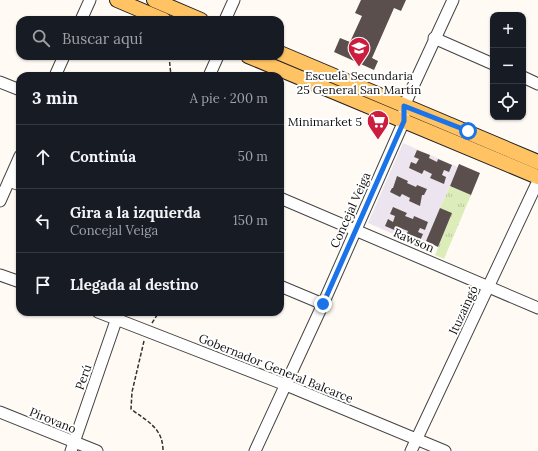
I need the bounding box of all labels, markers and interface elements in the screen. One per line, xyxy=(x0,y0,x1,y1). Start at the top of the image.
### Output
map controls xyxy=(490,12,526,120)
button: + xyxy=(490,12,526,48)
search box xyxy=(16,16,284,60)
icon: search xyxy=(30,27,52,49)
text: Buscar aquí xyxy=(62,29,143,48)
school or university icon: Escuela Secundaria 25 General San Martín xyxy=(346,35,372,68)
button: − xyxy=(490,48,526,84)
place label: Escuela Secundaria 25 General San Martín xyxy=(297,68,421,97)
button: locate xyxy=(490,84,526,120)
text: 3 min xyxy=(32,87,78,109)
text: A pie · 200 m xyxy=(190,90,268,107)
supermarket icon: Minimarket 5 xyxy=(365,108,391,141)
place label: Minimarket 5 xyxy=(288,114,362,129)
route start xyxy=(459,122,477,140)
icon: ahead xyxy=(32,146,54,168)
text: Continúa xyxy=(70,147,136,166)
text: 50 m xyxy=(238,148,268,165)
street label: Concejal Veiga xyxy=(327,170,373,250)
text: Gira a la izquierda xyxy=(70,203,201,222)
icon: left xyxy=(32,210,54,232)
text: 150 m xyxy=(233,212,268,229)
text: Concejal Veiga xyxy=(70,222,158,239)
street label: Rawson xyxy=(391,225,437,255)
icon: arrive xyxy=(32,274,54,296)
text: Llegada al destino xyxy=(70,275,199,294)
street label: Ituzaingó xyxy=(445,283,481,337)
route end xyxy=(314,295,332,313)
street label: Gobernador General Balcarce xyxy=(197,330,356,406)
street label: Perú xyxy=(72,362,94,392)
street label: Pirovano xyxy=(27,404,79,436)

